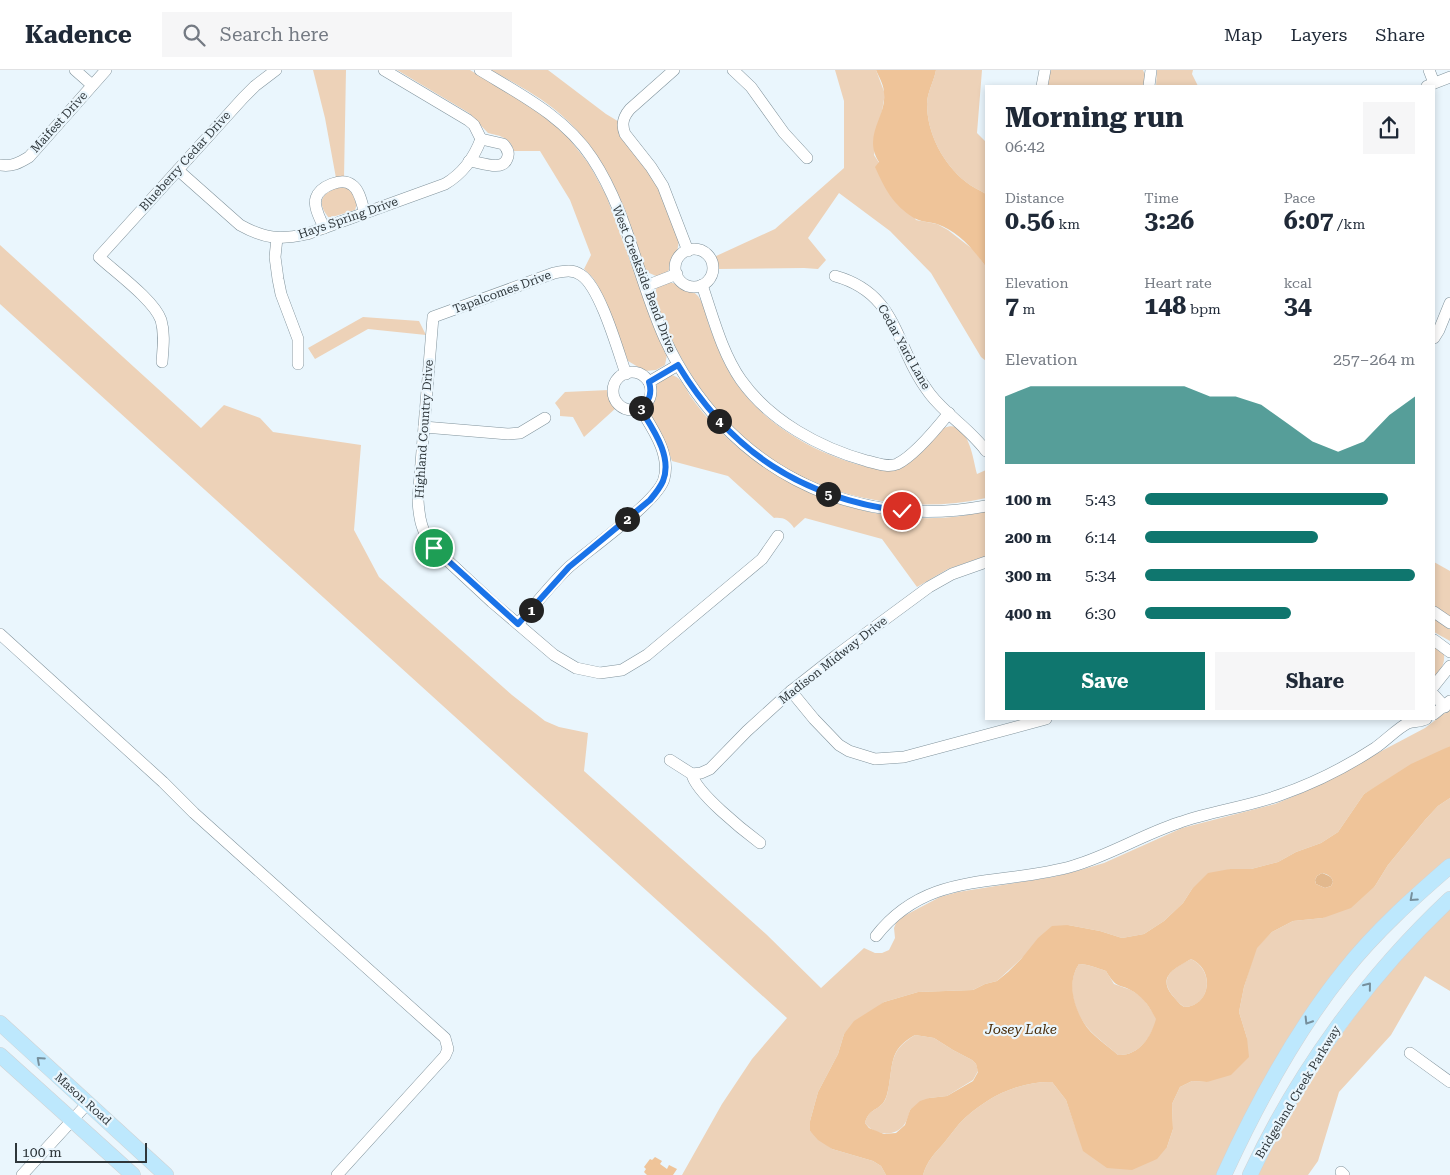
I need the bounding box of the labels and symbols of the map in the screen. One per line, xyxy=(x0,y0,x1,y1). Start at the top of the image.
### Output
street label: Maifest Drive xyxy=(28,88,90,155)
street label: Blueberry Cedar Drive xyxy=(137,108,234,214)
street label: Hays Spring Drive xyxy=(296,194,400,242)
street label: West Creekside Bend Drive xyxy=(609,203,679,355)
street label: Tapalcomes Drive xyxy=(451,268,553,316)
street label: Cedar Yard Lane xyxy=(875,302,933,392)
street label: Highland Country Drive xyxy=(412,359,436,499)
pin: 3 xyxy=(628,396,654,420)
pin: 4 xyxy=(706,408,732,434)
pin: 5 xyxy=(816,482,840,506)
pin xyxy=(881,490,923,532)
pin: 2 xyxy=(614,506,640,532)
pin xyxy=(413,527,455,569)
pin: 1 xyxy=(518,598,544,622)
street label: Madison Midway Drive xyxy=(776,613,890,707)
one-way arrow xyxy=(1410,892,1419,901)
one-way arrow xyxy=(1363,983,1371,992)
one-way arrow xyxy=(1305,1015,1314,1025)
water label: Josey Lake xyxy=(984,1021,1057,1037)
street label: Bridgeland Creek Parkway xyxy=(1253,1022,1344,1161)
one-way arrow xyxy=(36,1057,45,1066)
street label: Mason Road xyxy=(52,1070,114,1128)
scale bar xyxy=(15,1140,148,1163)

